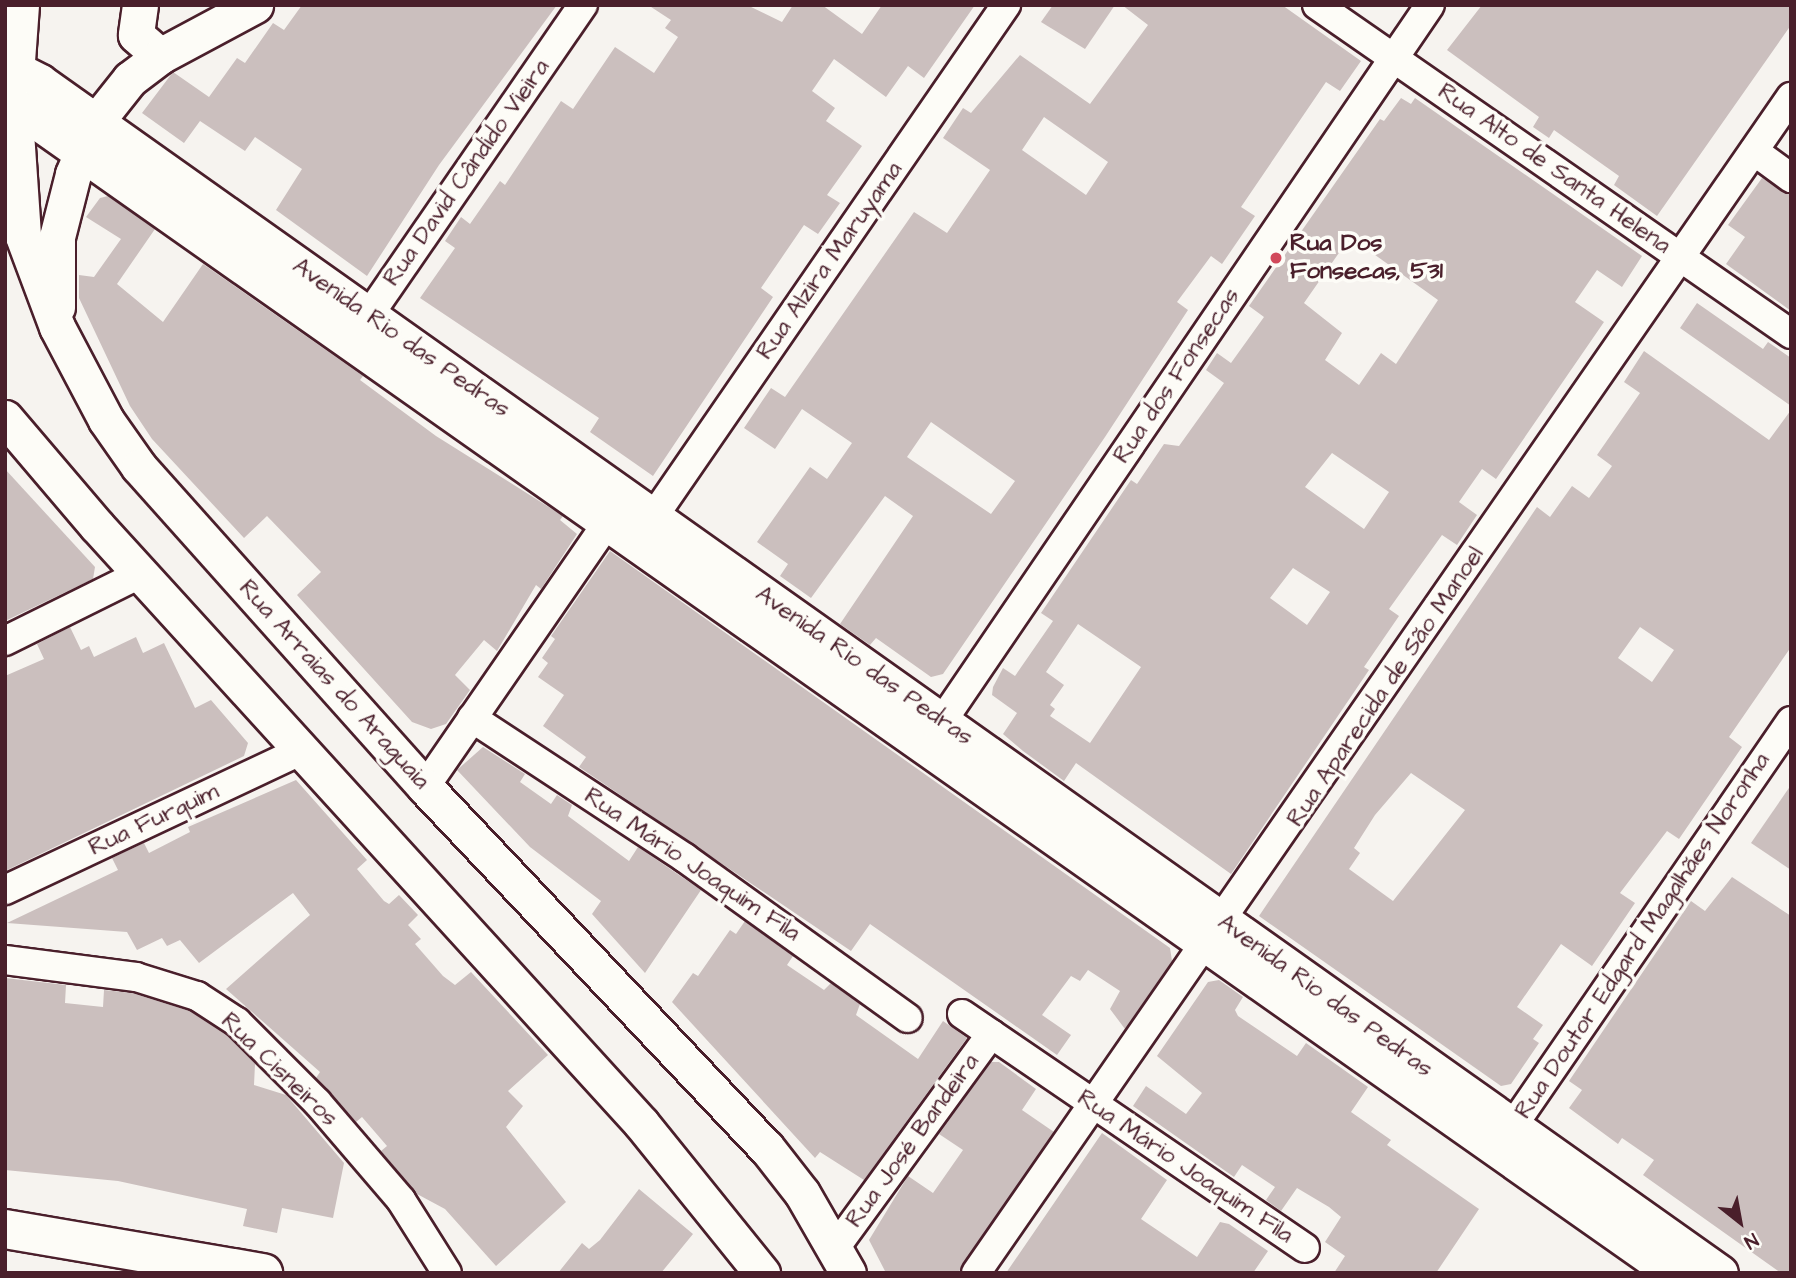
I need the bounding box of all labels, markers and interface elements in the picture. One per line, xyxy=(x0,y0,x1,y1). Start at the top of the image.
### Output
street label: Rua David Cândido Vieira xyxy=(378,54,556,292)
street label: Rua Alto de Santa Helena xyxy=(1432,78,1676,260)
street label: Rua Alzira Maruyama xyxy=(751,157,909,365)
place label: Rua Dos Fonsecas, 531 xyxy=(1290,230,1443,286)
marker: Rua Dos Fonsecas, 531 xyxy=(1268,250,1284,266)
street label: Avenida Rio das Pedras xyxy=(287,252,515,424)
street label: Rua dos Fonsecas xyxy=(1108,283,1246,469)
street label: Rua Aparecida de São Manoel xyxy=(1281,542,1491,832)
street label: Rua Arraias do Araguaia xyxy=(232,574,436,796)
street label: Avenida Rio das Pedras xyxy=(750,580,978,752)
street label: Rua Doutor Edgard Magalhães Noronha xyxy=(1509,748,1777,1124)
street label: Rua Furquim xyxy=(84,777,224,863)
street label: Rua Mário Joaquim Fila xyxy=(579,782,805,948)
street label: Avenida Rio das Pedras xyxy=(1212,908,1438,1084)
street label: Rua Cisneiros xyxy=(215,1007,343,1133)
street label: Rua José Bandeira xyxy=(840,1049,986,1233)
street label: Rua Mário Joaquim Fila xyxy=(1072,1084,1298,1250)
north arrow xyxy=(1705,1187,1775,1257)
text: N xyxy=(1739,1226,1763,1255)

